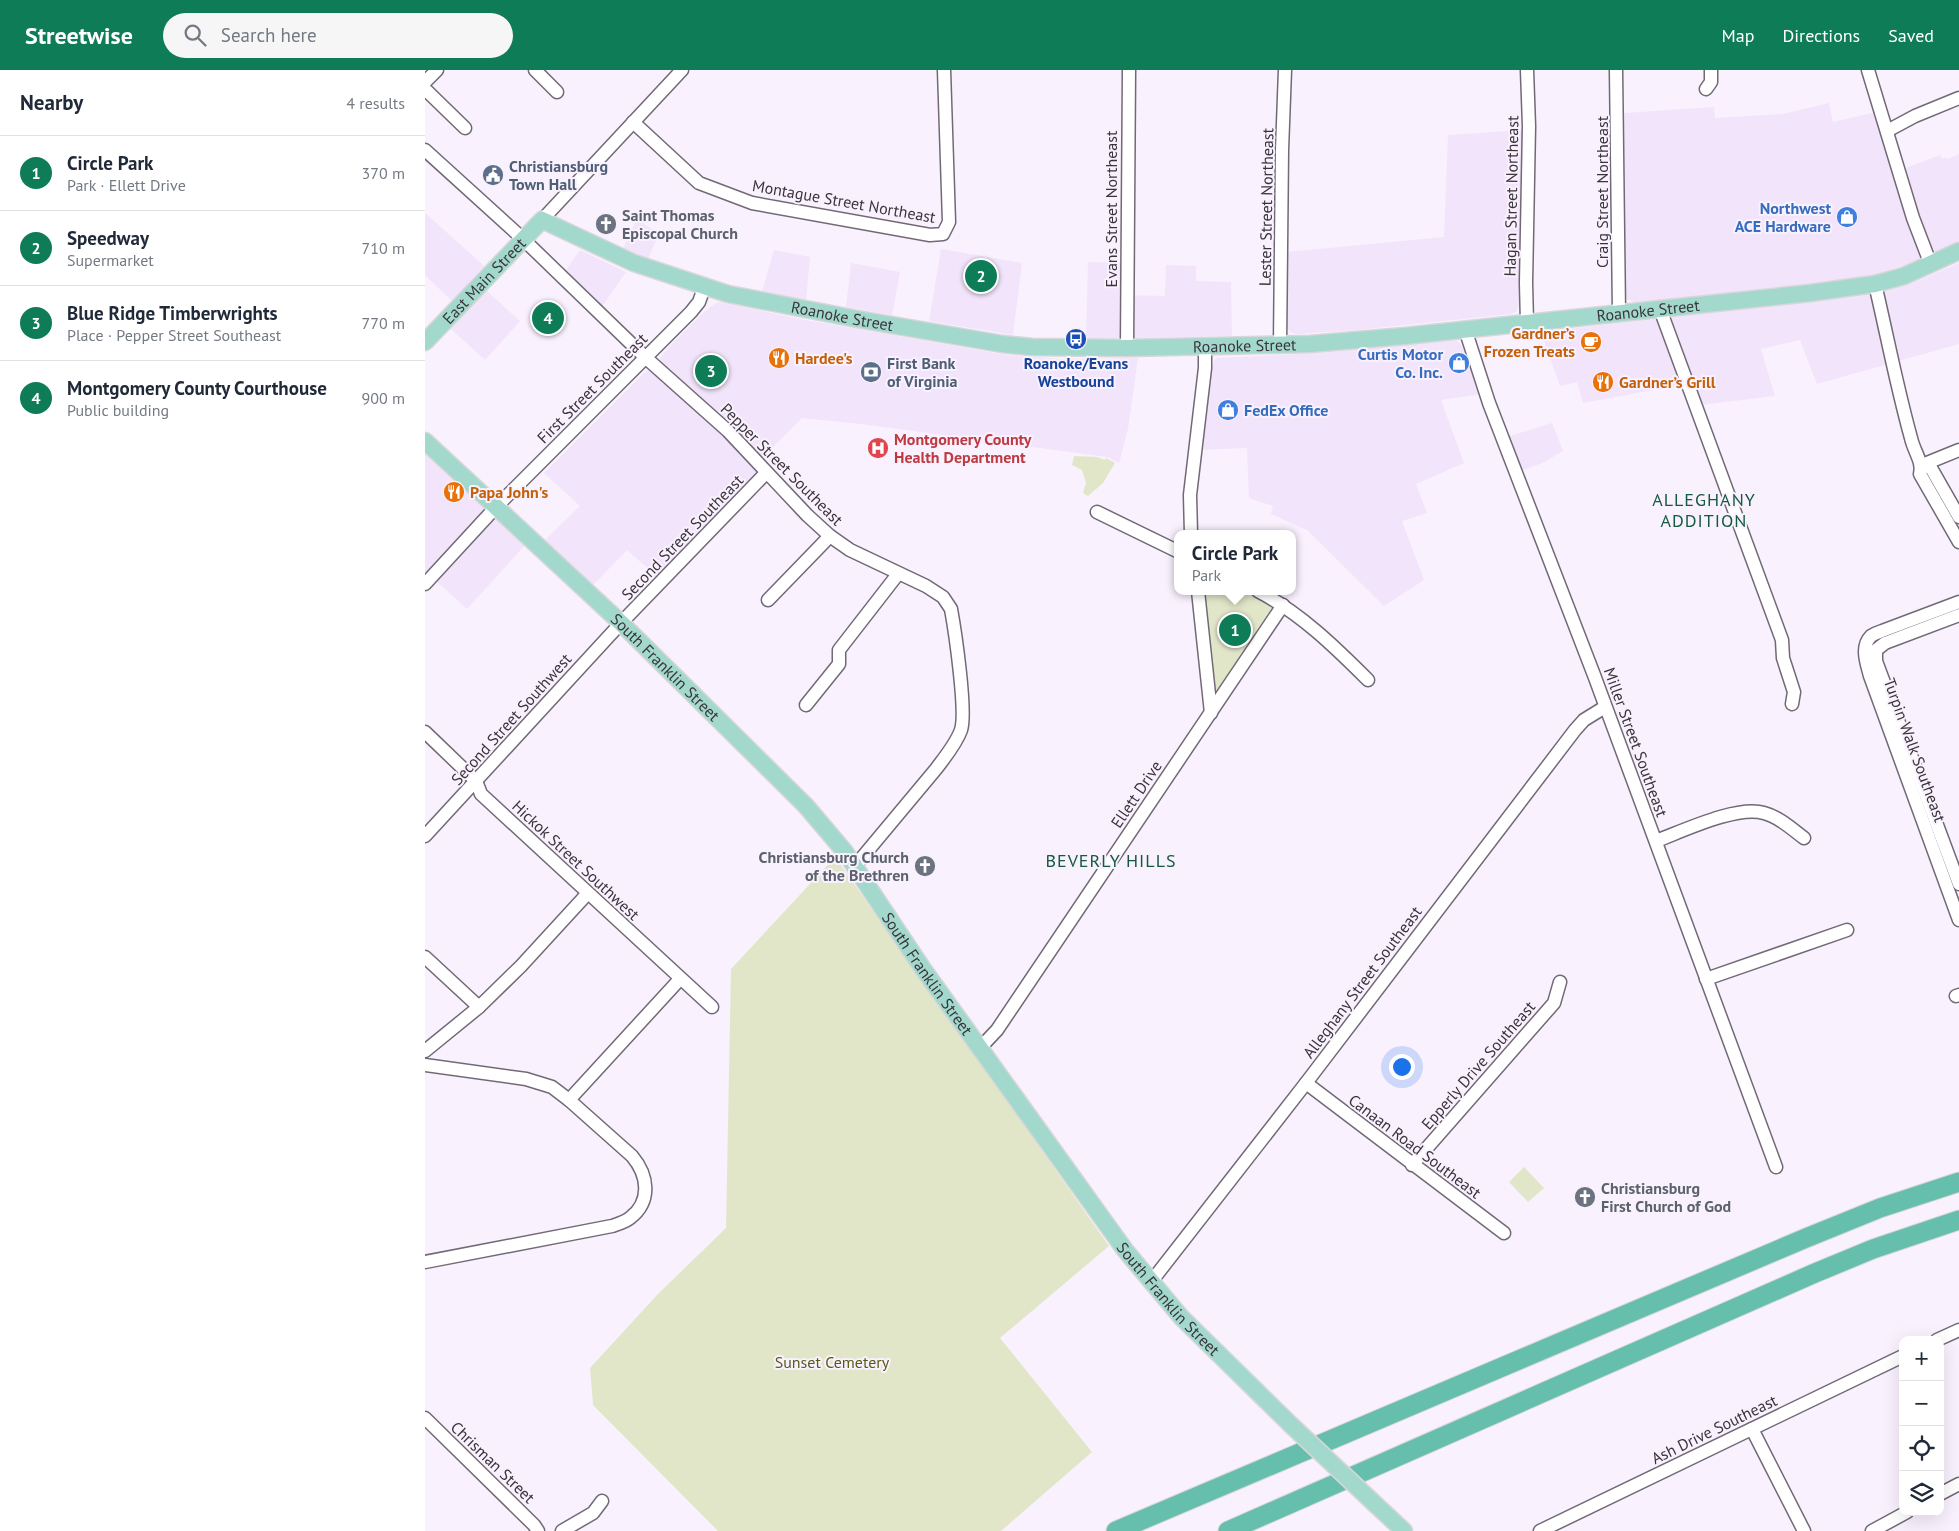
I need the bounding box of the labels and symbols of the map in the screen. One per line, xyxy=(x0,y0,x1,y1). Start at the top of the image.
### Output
street label: Hagan Street Northeast xyxy=(1500,115,1522,277)
street label: Craig Street Northeast xyxy=(1592,115,1612,268)
street label: Lester Street Northeast xyxy=(1255,127,1277,286)
street label: Evans Street Northeast xyxy=(1101,130,1121,287)
place label: Christiansburg Town Hall xyxy=(509,156,608,194)
public building icon: Christiansburg Town Hall xyxy=(481,163,505,187)
street label: Montague Street Northeast xyxy=(751,175,938,227)
place label: Northwest ACE Hardware xyxy=(1735,198,1831,236)
place label: Saint Thomas Episcopal Church xyxy=(622,205,738,243)
shop icon: Northwest ACE Hardware xyxy=(1835,205,1859,229)
church icon: Saint Thomas Episcopal Church xyxy=(594,212,618,236)
street label: East Main Street xyxy=(438,233,530,328)
pin: 2 xyxy=(965,257,997,295)
street label: Roanoke Street xyxy=(1595,295,1701,326)
street label: Roanoke Street xyxy=(790,296,895,335)
pin: 4 xyxy=(532,299,564,337)
place label: Gardner’s Frozen Treats xyxy=(1484,323,1575,361)
bus stop icon: Roanoke/Evans Westbound xyxy=(1064,327,1088,351)
street label: First Street Southeast xyxy=(533,328,652,447)
cafe icon: Gardner’s Frozen Treats xyxy=(1579,330,1603,354)
street label: Roanoke Street xyxy=(1193,334,1297,357)
place label: Curtis Motor Co. Inc. xyxy=(1358,344,1443,382)
restaurant icon: Hardee's xyxy=(767,346,791,370)
place label: Hardee's xyxy=(795,348,853,368)
shop icon: Curtis Motor Co. Inc. xyxy=(1447,351,1471,375)
pin: 3 xyxy=(695,352,727,390)
place label: First Bank of Virginia xyxy=(887,353,958,391)
place label: Roanoke/Evans Westbound xyxy=(1024,353,1128,391)
bank icon: First Bank of Virginia xyxy=(859,360,883,384)
restaurant icon: Gardner’s Grill xyxy=(1591,370,1615,394)
place label: Gardner’s Grill xyxy=(1619,372,1716,392)
shop icon: FedEx Office xyxy=(1216,398,1240,422)
street label: Pepper Street Southeast xyxy=(717,399,848,530)
place label: FedEx Office xyxy=(1244,400,1328,420)
place label: Montgomery County Health Department xyxy=(894,429,1032,467)
hospital icon: Montgomery County Health Department xyxy=(866,436,890,460)
street label: Second Street Southeast xyxy=(617,470,748,604)
restaurant icon: Papa John's xyxy=(442,480,466,504)
place label: Papa John's xyxy=(470,482,549,502)
district label: ALLEGHANY ADDITION xyxy=(1652,488,1756,532)
street label: South Franklin Street xyxy=(607,609,725,726)
pin: 1 xyxy=(1219,611,1251,649)
street label: Second Street Southwest xyxy=(447,649,576,789)
street label: Miller Street Southeast xyxy=(1600,665,1673,820)
street label: Turpin Walk Southeast xyxy=(1880,675,1951,825)
street label: Ellett Drive xyxy=(1106,756,1166,832)
street label: Hickok Street Southwest xyxy=(508,796,644,925)
place label: Christiansburg Church of the Brethren xyxy=(759,847,909,885)
district label: BEVERLY HILLS xyxy=(1045,849,1177,872)
church icon: Christiansburg Church of the Brethren xyxy=(913,854,937,878)
street label: Alleghany Street Southeast xyxy=(1298,902,1426,1062)
street label: South Franklin Street xyxy=(878,908,978,1039)
street label: Epperly Drive Southeast xyxy=(1417,996,1540,1133)
your location xyxy=(1389,1054,1415,1080)
street label: Canaan Road Southeast xyxy=(1345,1090,1486,1203)
place label: Christiansburg First Church of God xyxy=(1601,1178,1731,1216)
church icon: Christiansburg First Church of God xyxy=(1573,1185,1597,1209)
street label: South Franklin Street xyxy=(1113,1238,1225,1360)
park label: Sunset Cemetery xyxy=(775,1352,890,1372)
street label: Ash Drive Southeast xyxy=(1648,1390,1781,1468)
street label: Chrisman Street xyxy=(447,1417,540,1508)

